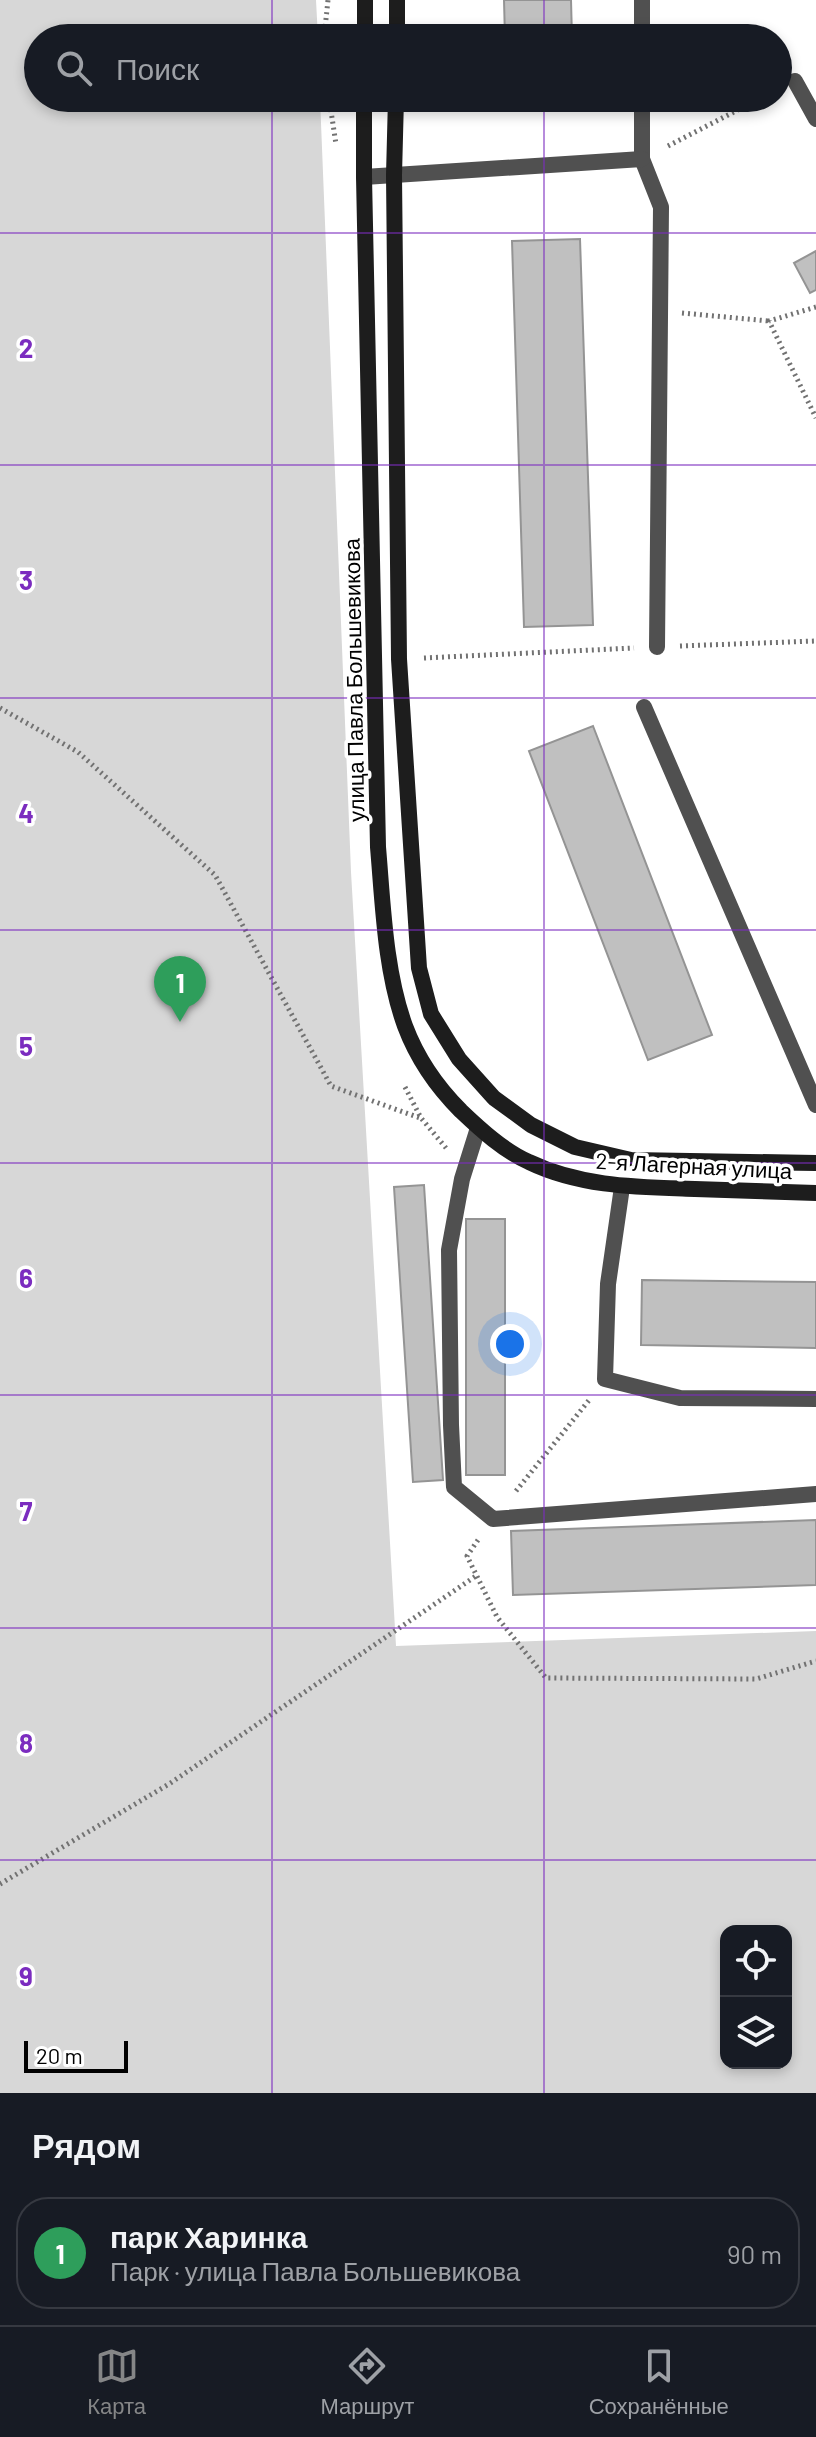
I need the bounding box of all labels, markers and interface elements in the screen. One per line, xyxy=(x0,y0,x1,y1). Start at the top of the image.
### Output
search box xyxy=(24,24,792,112)
icon: search xyxy=(52,46,96,90)
text: Поиск xyxy=(116,50,199,86)
text: 2 xyxy=(19,332,33,363)
street label: улица Павла Большевикова xyxy=(338,537,369,822)
text: 3 xyxy=(19,564,33,595)
text: 4 xyxy=(18,797,34,828)
pin: 1 xyxy=(154,956,206,1022)
text: 5 xyxy=(19,1030,33,1061)
street label: 2-я Лагерная улица xyxy=(595,1147,794,1184)
text: 6 xyxy=(19,1262,33,1293)
your location xyxy=(490,1324,530,1364)
text: 7 xyxy=(20,1495,33,1526)
text: 8 xyxy=(19,1727,33,1758)
map controls xyxy=(720,1925,792,2069)
button: locate xyxy=(720,1925,792,1997)
text: 9 xyxy=(19,1960,33,1991)
button: layers xyxy=(720,1997,792,2069)
scale bar xyxy=(24,2037,128,2073)
text: 20 m xyxy=(36,2042,83,2068)
text: Рядом xyxy=(32,2124,141,2165)
text: парк Харинка xyxy=(110,2218,307,2254)
text: 1 xyxy=(55,2238,65,2269)
text: 90 m xyxy=(727,2238,782,2269)
text: Парк · улица Павла Большевикова xyxy=(110,2255,520,2286)
tab: Карта xyxy=(87,2344,146,2420)
tab: Маршрут xyxy=(321,2344,414,2420)
tab: Сохранённые xyxy=(589,2344,729,2420)

